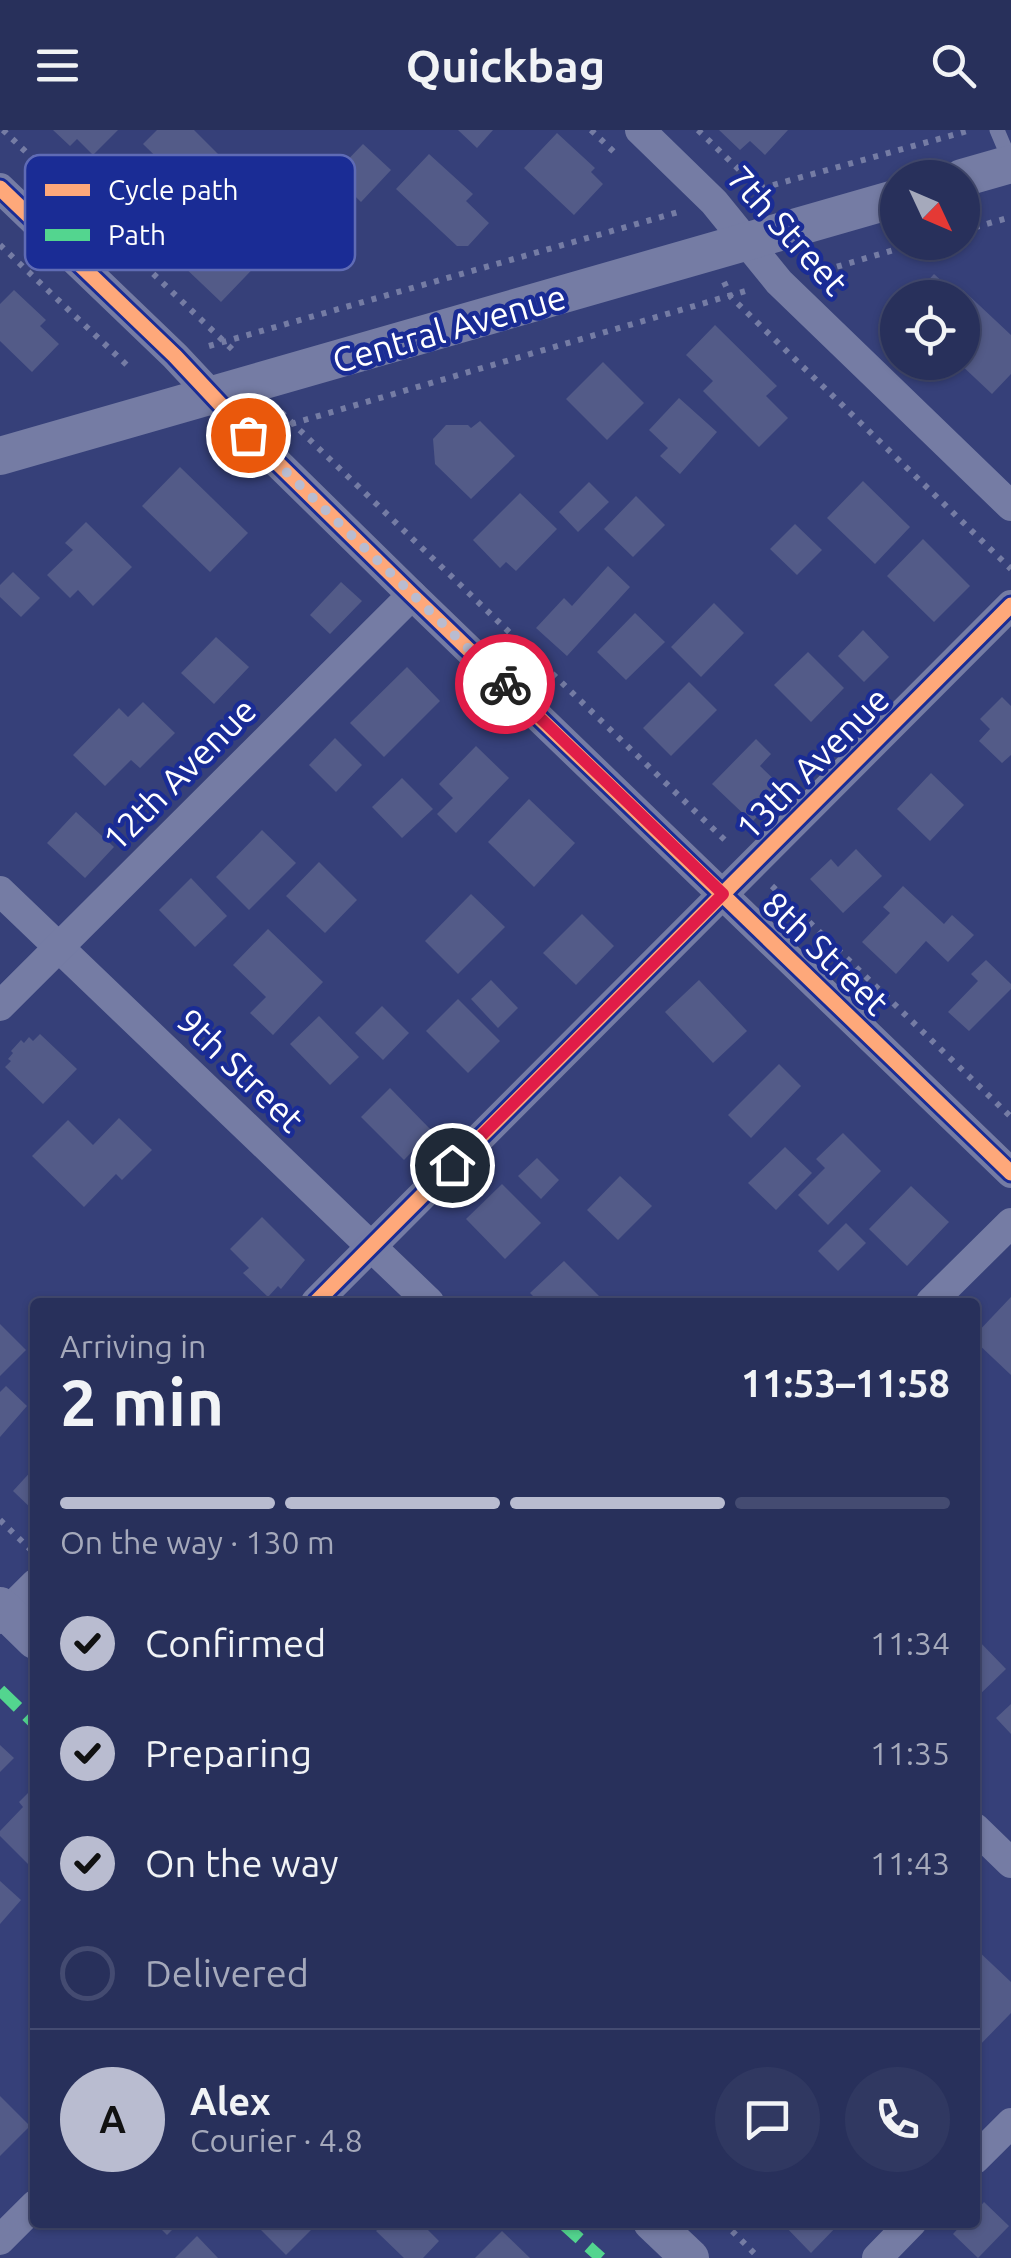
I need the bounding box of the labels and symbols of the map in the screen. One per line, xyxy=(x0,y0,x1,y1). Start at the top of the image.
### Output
legend xyxy=(25,155,355,270)
street label: 7th Street xyxy=(720,157,856,303)
north arrow xyxy=(880,160,980,260)
text: Cycle path xyxy=(108,174,239,205)
text: Path xyxy=(108,219,166,250)
street label: Central Avenue xyxy=(328,276,570,380)
pin xyxy=(206,393,291,478)
courier xyxy=(455,634,555,734)
street label: 13th Avenue xyxy=(727,678,897,848)
street label: 12th Avenue xyxy=(94,689,264,859)
street label: 8th Street xyxy=(755,883,897,1023)
street label: 9th Street xyxy=(170,1000,312,1140)
pin xyxy=(410,1123,495,1208)

